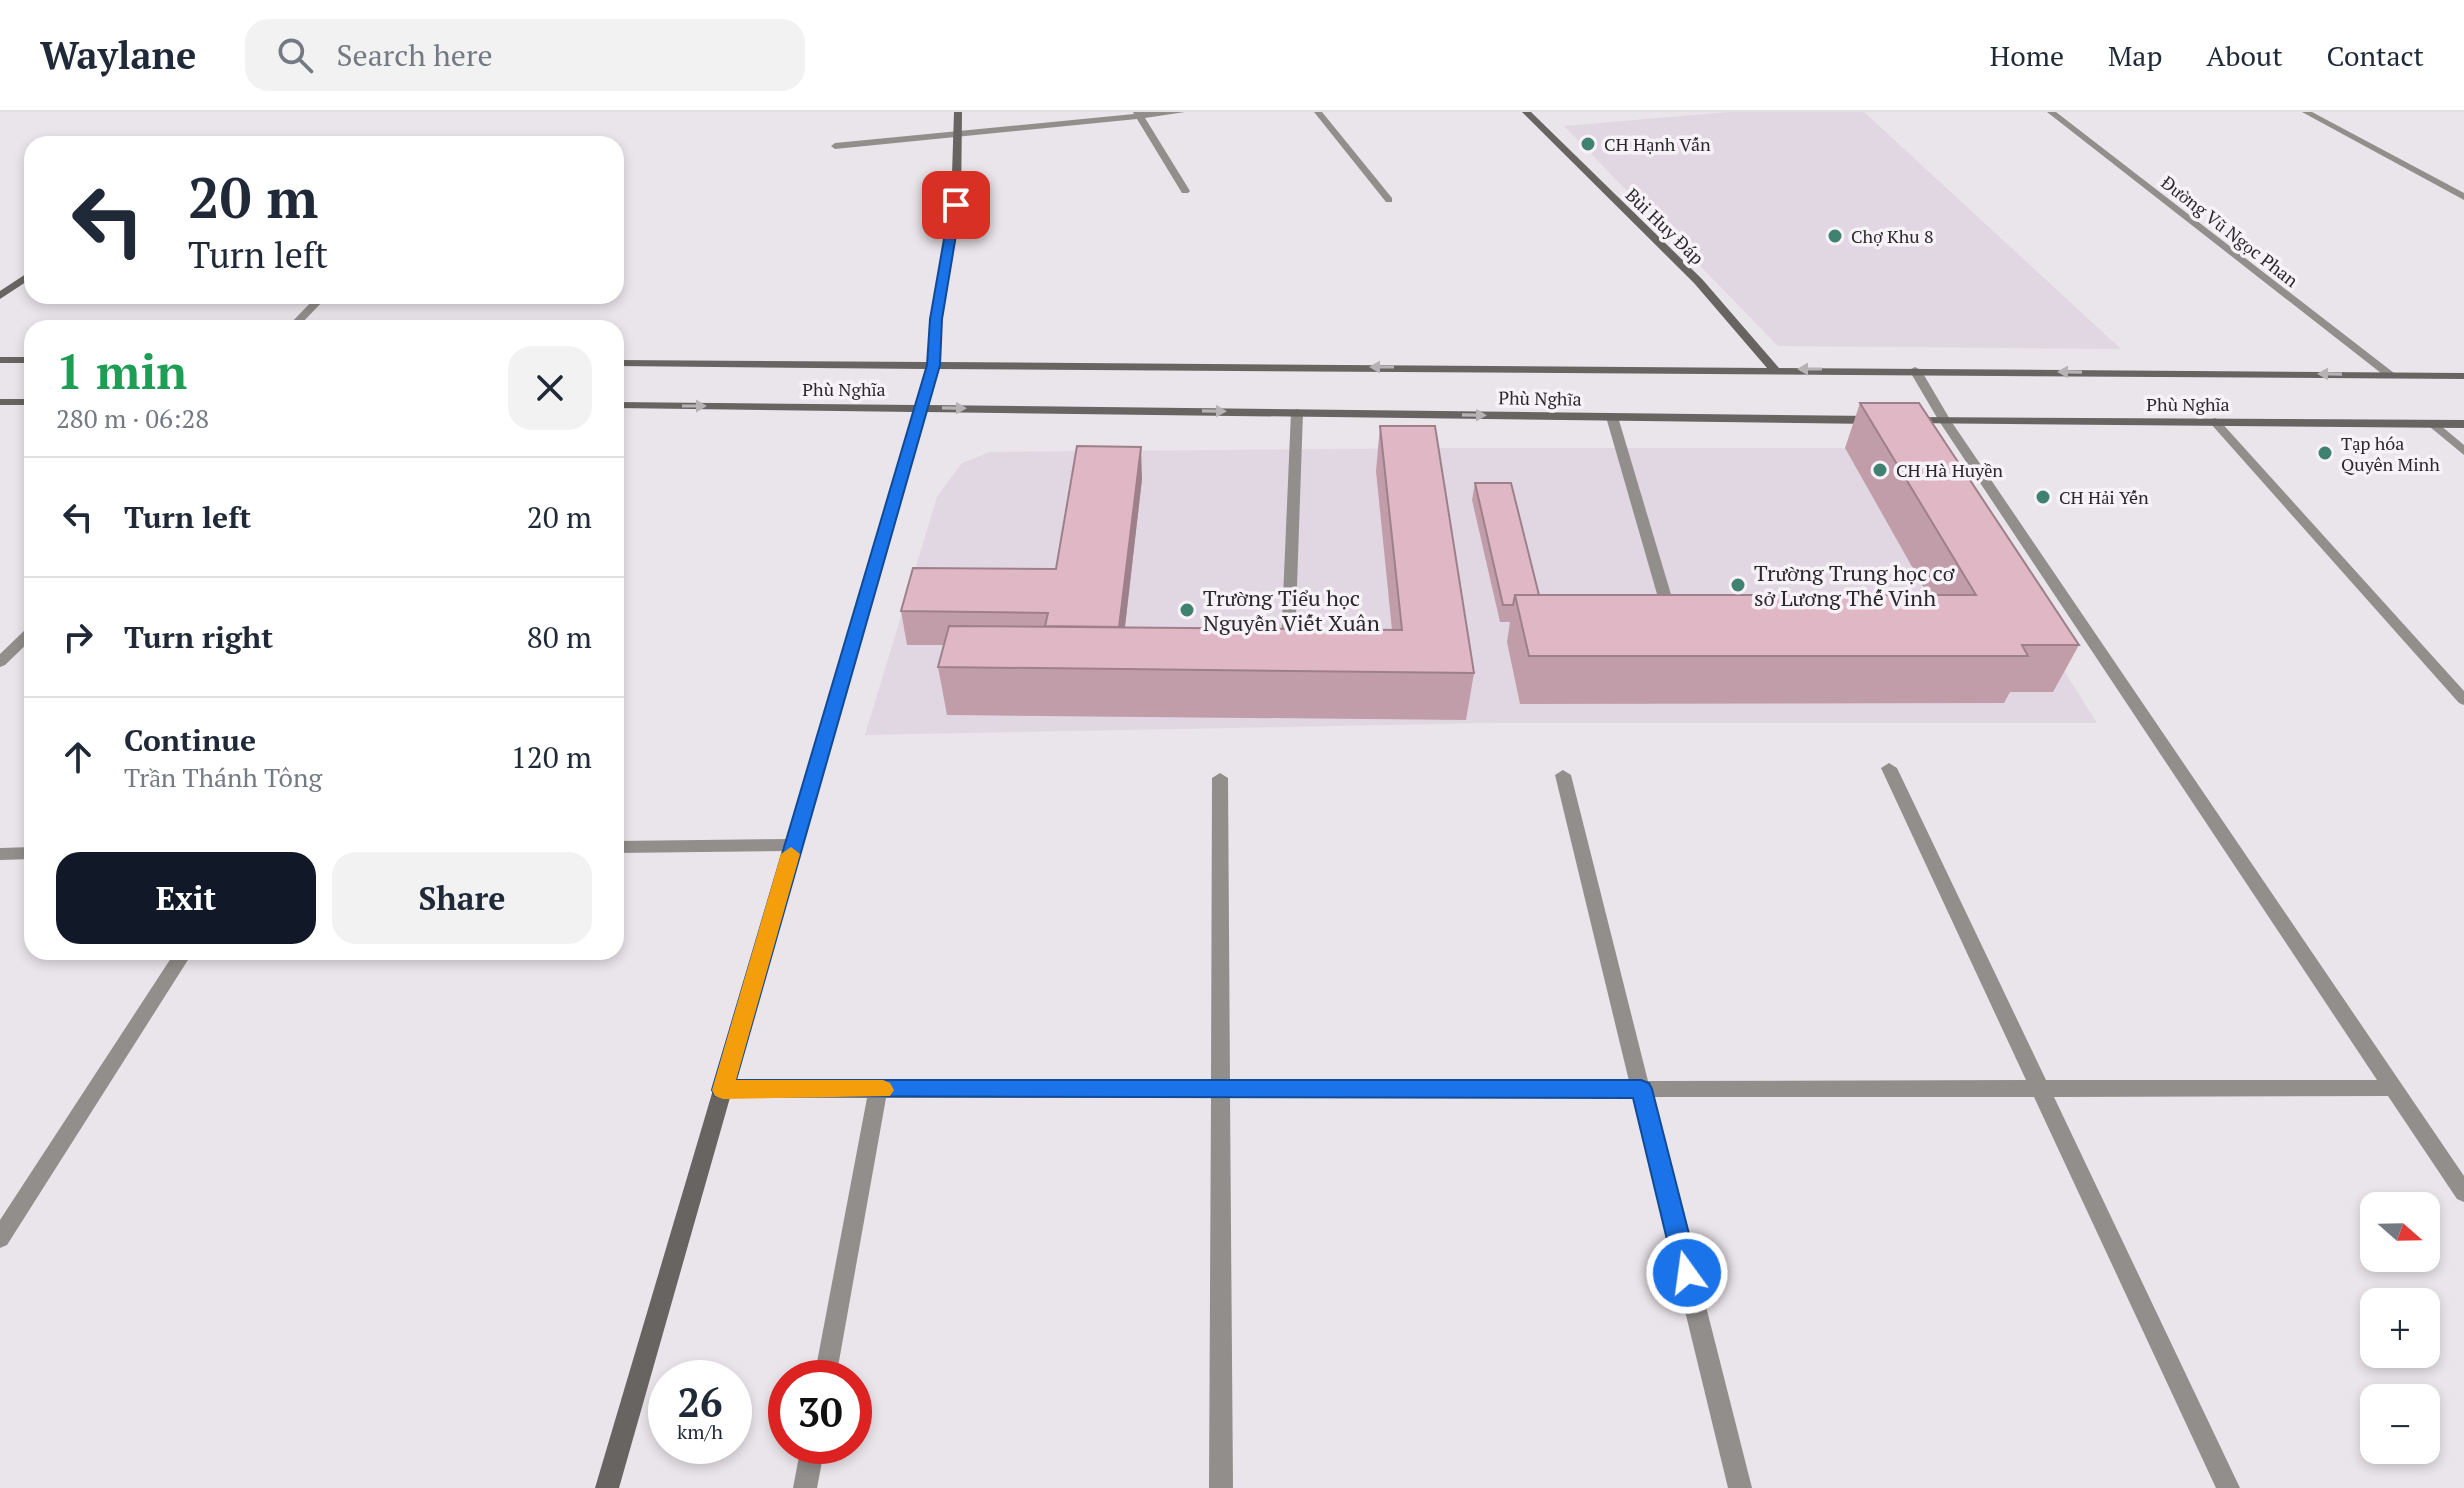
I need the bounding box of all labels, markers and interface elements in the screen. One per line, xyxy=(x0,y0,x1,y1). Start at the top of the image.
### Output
search box xyxy=(245,19,805,91)
text: Waylane xyxy=(40,30,197,80)
icon: search xyxy=(273,33,317,77)
text: Search here xyxy=(337,35,493,75)
text: Home xyxy=(1990,37,2064,74)
text: Map xyxy=(2108,37,2162,74)
text: About xyxy=(2206,37,2283,74)
text: Contact xyxy=(2327,37,2424,74)
place label: CH Hạnh Vấn xyxy=(1604,132,1711,156)
marker: CH Hạnh Vấn xyxy=(1579,135,1597,153)
text: 20 m xyxy=(188,160,318,234)
icon: left xyxy=(56,168,160,272)
street label: Đường Vũ Ngọc Phan xyxy=(2157,170,2304,292)
pin xyxy=(922,171,990,239)
icon: arrive xyxy=(934,183,978,227)
street label: Bùi Huy Đáp xyxy=(1621,183,1709,269)
place label: Chợ Khu 8 xyxy=(1851,224,1934,248)
marker: Chợ Khu 8 xyxy=(1826,227,1844,245)
text: Turn left xyxy=(188,231,328,278)
text: 1 min xyxy=(56,339,187,403)
button: close xyxy=(508,346,592,430)
one-way arrow xyxy=(1369,361,1394,373)
one-way arrow xyxy=(1797,363,1822,375)
one-way arrow xyxy=(2057,366,2082,378)
one-way arrow xyxy=(2317,368,2342,381)
street label: Phù Nghĩa xyxy=(802,377,886,401)
street label: Phù Nghĩa xyxy=(1498,385,1582,411)
street label: Phù Nghĩa xyxy=(2146,392,2230,416)
one-way arrow xyxy=(682,400,707,412)
text: 280 m · 06:28 xyxy=(56,401,209,435)
one-way arrow xyxy=(942,401,967,414)
one-way arrow xyxy=(1202,405,1227,417)
one-way arrow xyxy=(1462,409,1487,421)
place label: Tạp hóa Quyên Minh xyxy=(2341,431,2440,476)
marker: Tạp hóa Quyên Minh xyxy=(2316,444,2334,462)
place label: CH Hà Huyền xyxy=(1896,458,2003,482)
marker: CH Hà Huyền xyxy=(1871,461,1889,479)
place label: CH Hải Yến xyxy=(2059,485,2149,509)
marker: CH Hải Yến xyxy=(2034,488,2052,506)
icon: left xyxy=(56,495,100,539)
text: Turn left xyxy=(124,497,251,537)
text: 20 m xyxy=(527,497,592,537)
place label: Trường Trung học cơ sở Lương Thế Vinh xyxy=(1754,558,1955,612)
marker: Trường Trung học cơ sở Lương Thế Vinh xyxy=(1729,576,1747,594)
place label: Trường Tiểu học Nguyễn Viết Xuân xyxy=(1203,583,1380,637)
marker: Trường Tiểu học Nguyễn Viết Xuân xyxy=(1178,601,1196,619)
icon: right xyxy=(56,615,100,659)
text: Turn right xyxy=(124,617,273,657)
text: 80 m xyxy=(527,617,592,657)
text: Continue xyxy=(124,720,256,760)
icon: ahead xyxy=(56,735,100,779)
text: 120 m xyxy=(511,737,592,777)
text: Trần Thánh Tông xyxy=(124,760,322,794)
button: Exit xyxy=(56,852,316,944)
button: Share xyxy=(332,852,592,944)
north arrow xyxy=(2360,1192,2440,1272)
map controls xyxy=(2360,1192,2440,1464)
position arrow xyxy=(1645,1231,1729,1315)
button: + xyxy=(2360,1288,2440,1368)
speed limit sign: 30 xyxy=(768,1360,872,1464)
text: 26 xyxy=(677,1375,723,1428)
button: − xyxy=(2360,1384,2440,1464)
text: km/h xyxy=(677,1418,723,1445)

